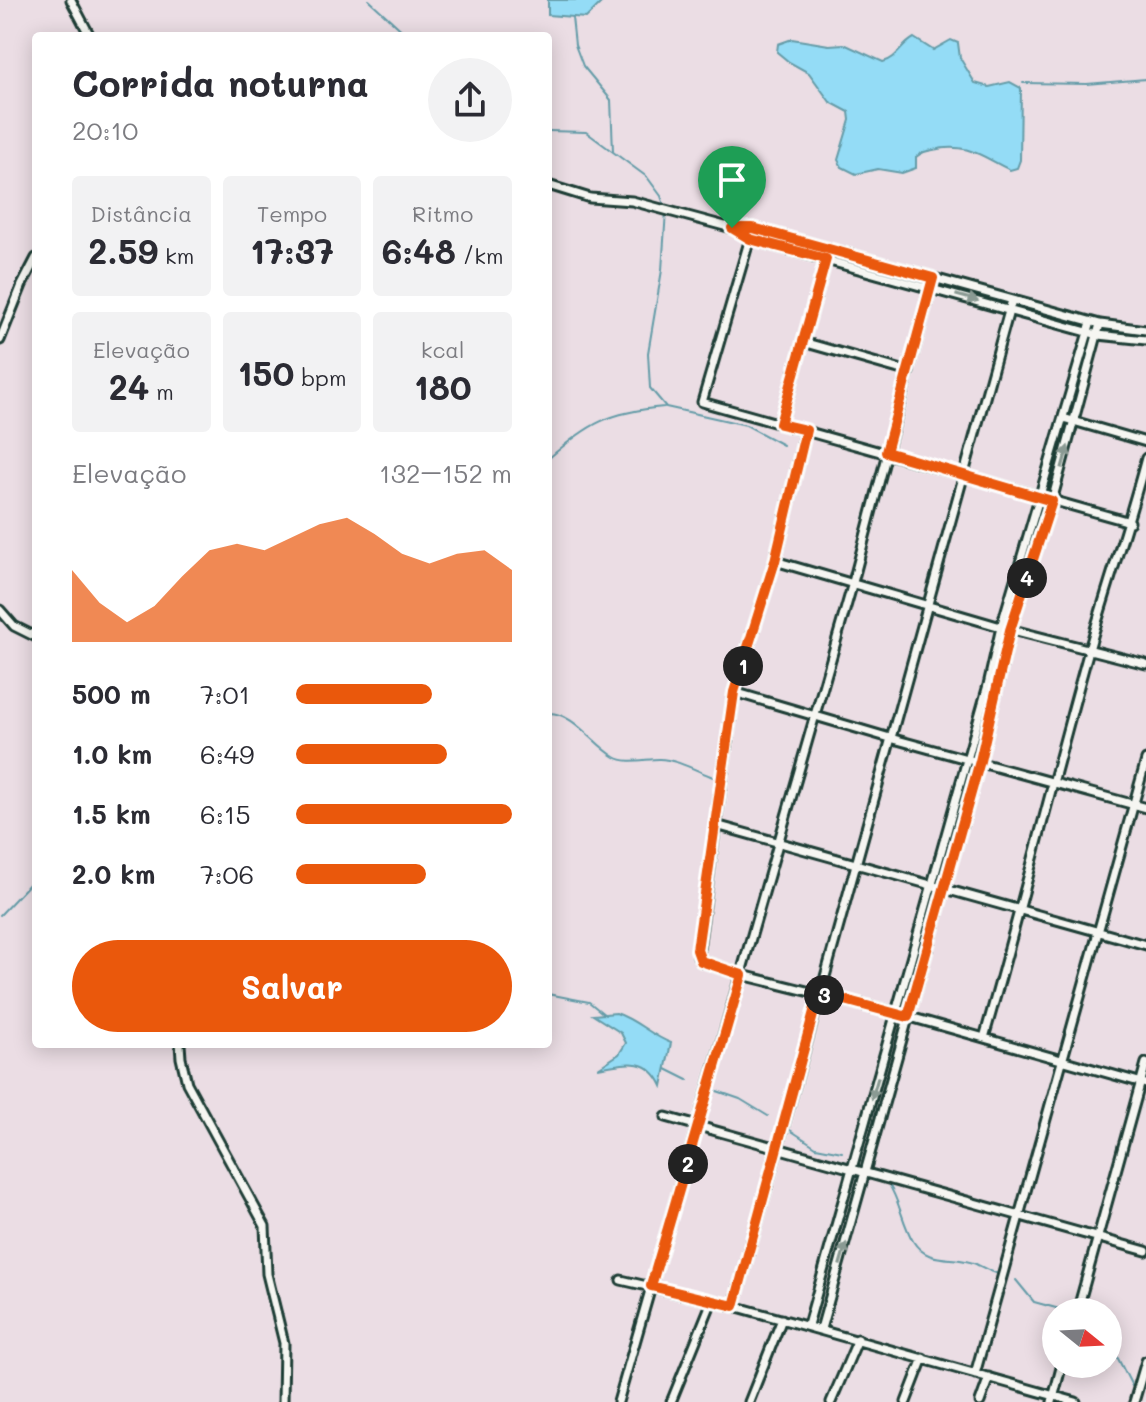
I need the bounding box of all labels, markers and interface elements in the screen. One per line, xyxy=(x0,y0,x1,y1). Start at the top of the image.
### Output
button: share xyxy=(428,58,512,142)
text: Corrida noturna xyxy=(72,59,369,106)
text: 20:10 xyxy=(72,113,138,147)
pin xyxy=(698,146,766,228)
icon: arrive xyxy=(710,158,754,202)
text: Distância xyxy=(91,199,192,228)
text: Tempo xyxy=(257,199,327,228)
text: Ritmo xyxy=(412,199,473,228)
text: 2.59 xyxy=(88,228,158,273)
text: 17:37 xyxy=(250,228,334,273)
text: 6:48 xyxy=(382,228,456,273)
text: km xyxy=(158,241,194,270)
text: /km xyxy=(456,241,504,270)
one-way arrow xyxy=(955,293,980,305)
text: Elevação xyxy=(93,335,190,364)
text: kcal xyxy=(421,335,465,364)
text: 150 xyxy=(238,350,294,395)
text: bpm xyxy=(294,363,346,392)
text: 24 xyxy=(109,364,149,409)
text: 180 xyxy=(414,364,472,409)
text: m xyxy=(149,377,174,406)
one-way arrow xyxy=(1059,444,1071,469)
text: Elevação xyxy=(72,456,186,490)
text: 132–152 m xyxy=(379,456,512,490)
pin: 4 xyxy=(1007,558,1047,598)
text: 4 xyxy=(1020,563,1034,592)
pin: 1 xyxy=(723,646,763,686)
text: 1 xyxy=(738,651,748,680)
text: 500 m xyxy=(72,677,151,711)
text: 7:01 xyxy=(200,677,250,711)
text: 1.0 km xyxy=(72,737,152,771)
text: 6:49 xyxy=(200,737,254,771)
text: 1.5 km xyxy=(72,797,151,831)
text: 6:15 xyxy=(200,797,251,831)
text: 2.0 km xyxy=(72,857,155,891)
text: 7:06 xyxy=(200,857,254,891)
button: Salvar xyxy=(72,940,512,1032)
pin: 3 xyxy=(804,975,844,1015)
text: 3 xyxy=(817,980,831,1009)
one-way arrow xyxy=(869,1076,881,1101)
pin: 2 xyxy=(668,1144,708,1184)
text: 2 xyxy=(682,1149,694,1178)
one-way arrow xyxy=(837,1242,849,1267)
north arrow xyxy=(1042,1298,1122,1378)
map controls xyxy=(1042,1298,1122,1378)

